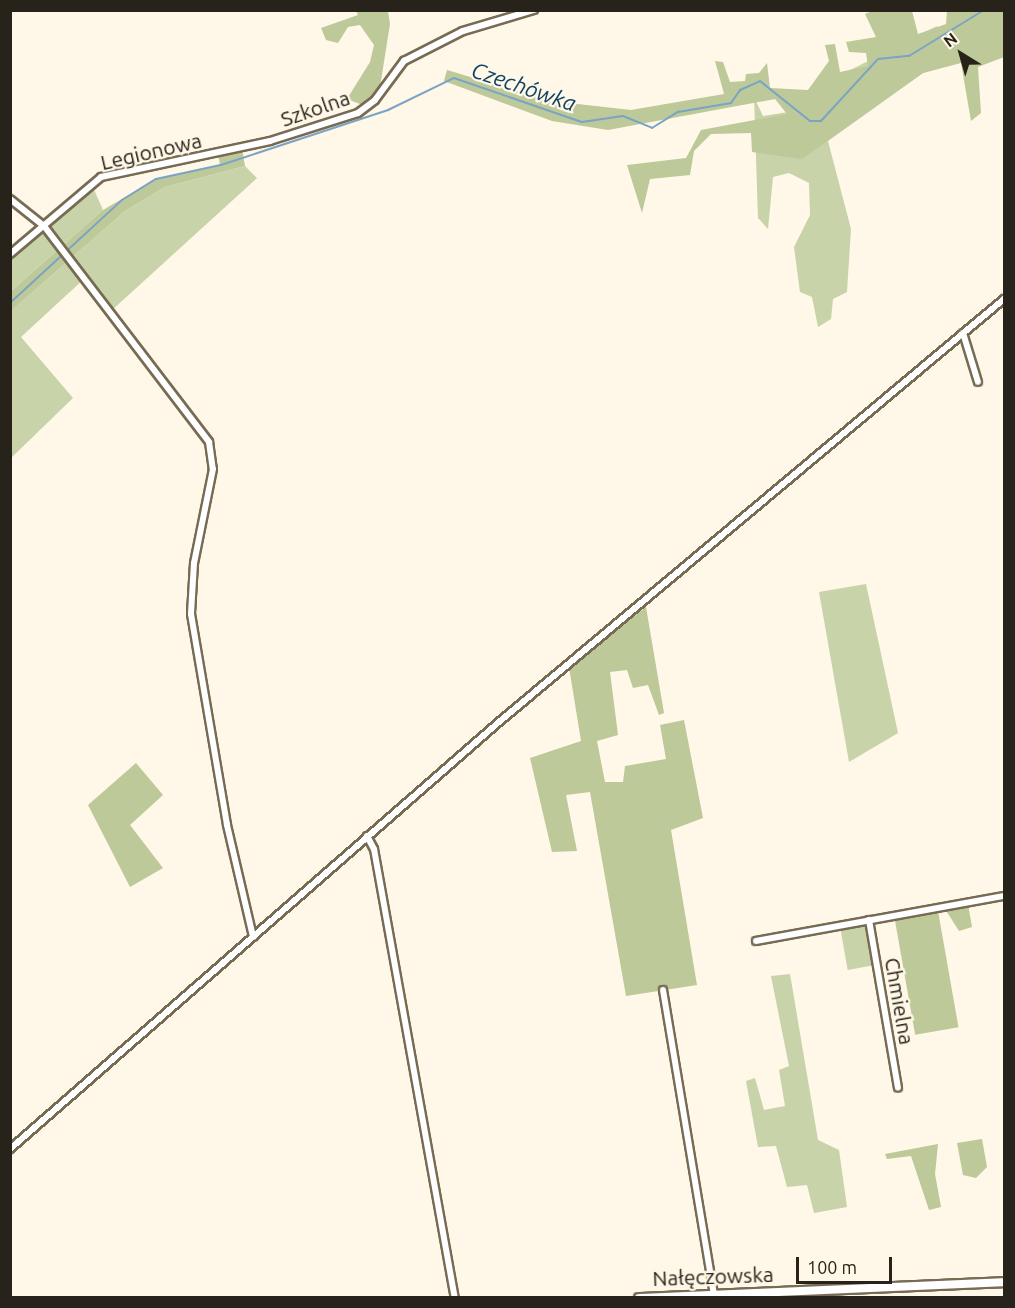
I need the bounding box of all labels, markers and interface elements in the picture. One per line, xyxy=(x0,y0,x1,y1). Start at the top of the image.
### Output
north arrow xyxy=(931,24,991,84)
text: N xyxy=(940,29,960,50)
water label: Czechówka xyxy=(468,56,580,116)
street label: Szkolna xyxy=(277,84,353,132)
street label: Legionowa xyxy=(98,127,204,175)
street label: Chmielna xyxy=(880,955,920,1047)
scale bar xyxy=(799,1245,895,1283)
text: 100 m xyxy=(807,1257,857,1277)
street label: Nałęczowska xyxy=(652,1261,774,1291)

